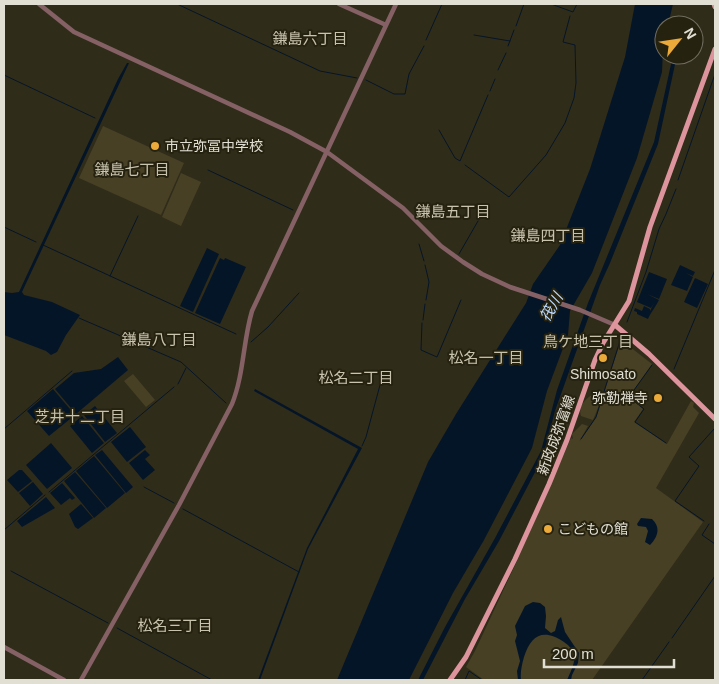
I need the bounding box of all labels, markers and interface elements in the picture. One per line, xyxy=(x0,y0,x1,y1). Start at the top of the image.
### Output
north arrow xyxy=(654,15,704,65)
text: N xyxy=(681,25,700,42)
district label: 鎌島六丁目 xyxy=(272,30,348,47)
place label: 市立弥冨中学校 xyxy=(165,138,263,154)
marker: 市立弥冨中学校 xyxy=(149,140,161,152)
district label: 鎌島七丁目 xyxy=(94,161,170,178)
district label: 鎌島五丁目 xyxy=(415,203,491,220)
district label: 鎌島四丁目 xyxy=(510,227,586,244)
water label: 筏川 xyxy=(536,288,567,324)
district label: 鎌島八丁目 xyxy=(121,331,197,348)
district label: 鳥ケ地三丁目 xyxy=(543,333,633,350)
district label: 松名一丁目 xyxy=(448,349,524,366)
marker: Shimosato xyxy=(597,352,609,364)
place label: Shimosato xyxy=(570,366,636,382)
district label: 松名二丁目 xyxy=(318,369,394,386)
place label: 弥勒禅寺 xyxy=(592,390,648,406)
marker: 弥勒禅寺 xyxy=(652,392,664,404)
street label: 新政成弥富線 xyxy=(534,393,578,477)
district label: 芝井十二丁目 xyxy=(35,408,125,425)
place label: こどもの館 xyxy=(558,521,628,537)
marker: こどもの館 xyxy=(542,523,554,535)
district label: 松名三丁目 xyxy=(137,617,213,634)
scale bar xyxy=(544,636,674,668)
text: 200 m xyxy=(552,645,594,662)

